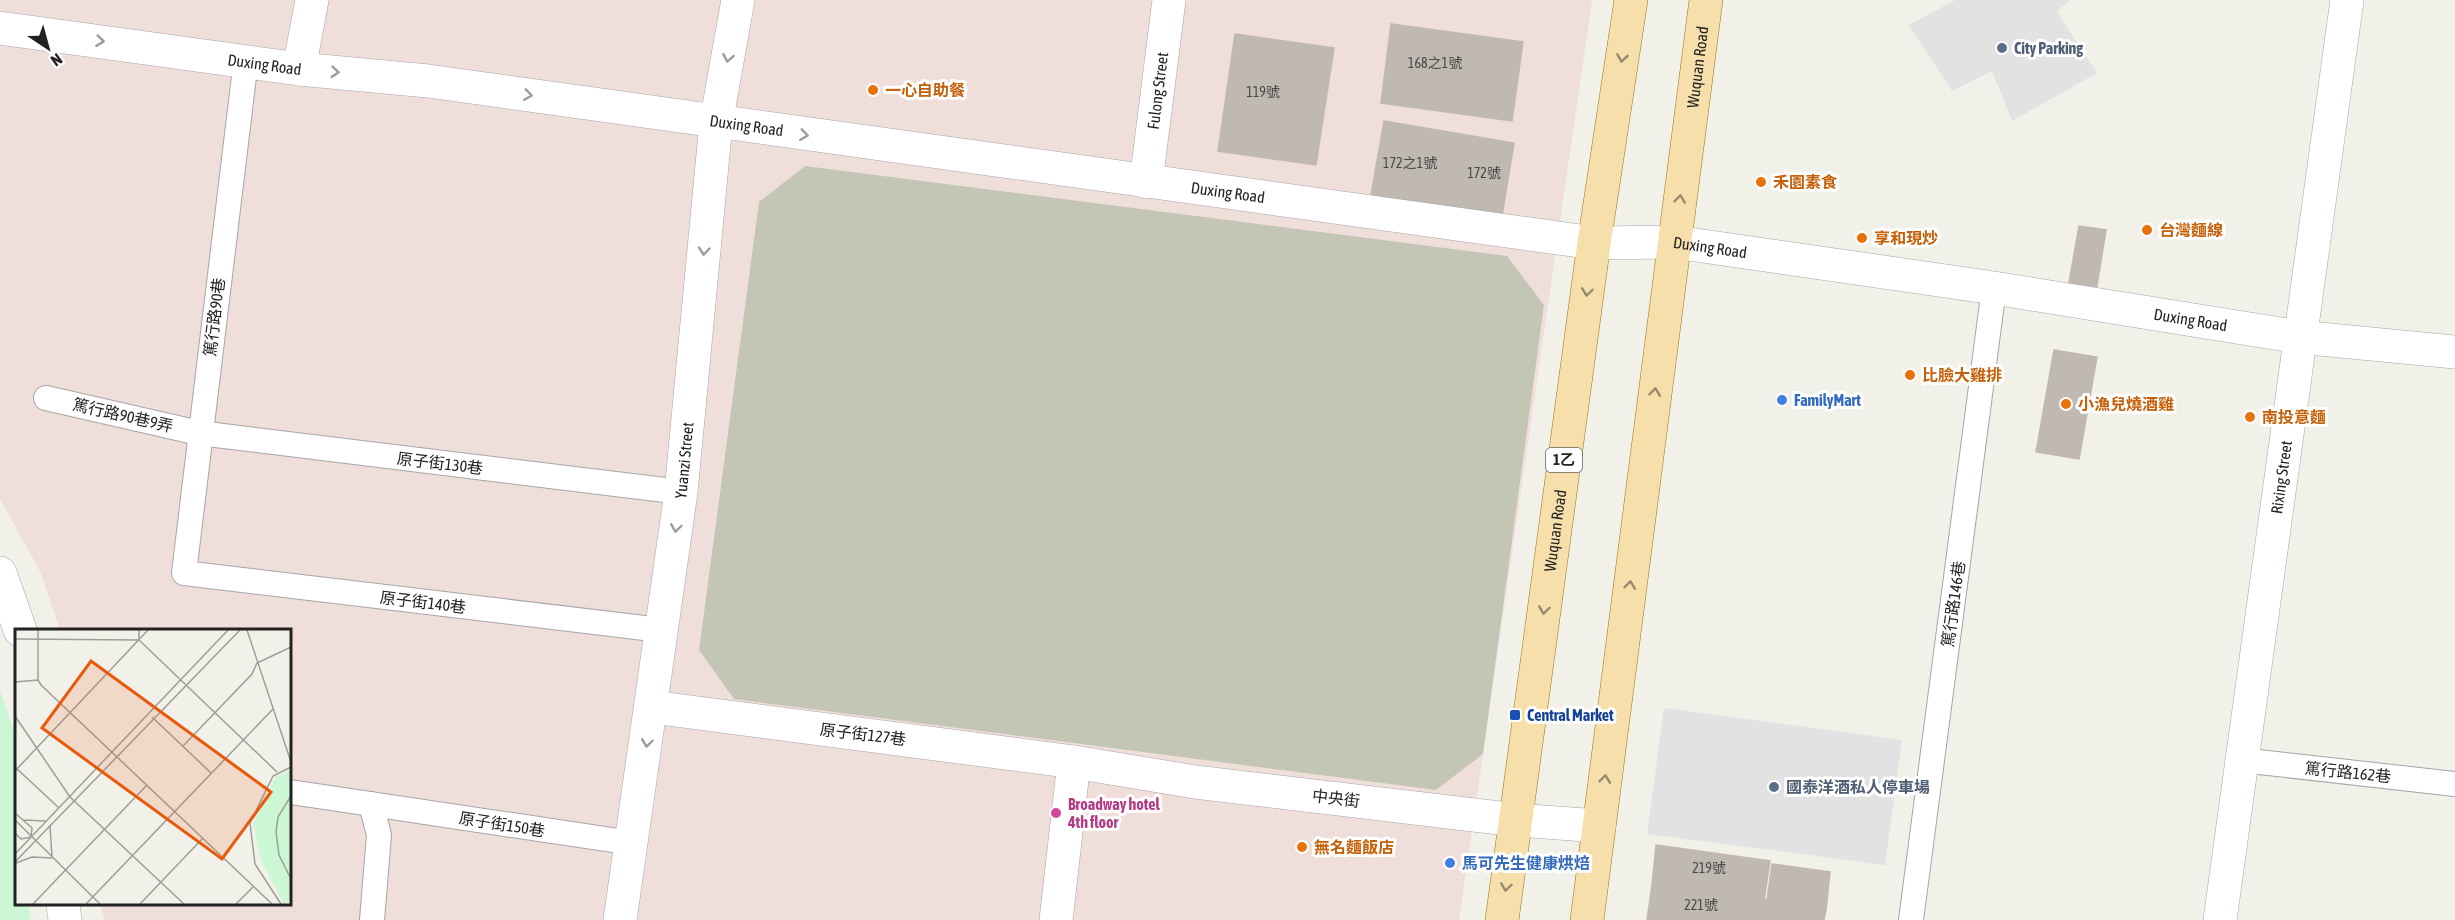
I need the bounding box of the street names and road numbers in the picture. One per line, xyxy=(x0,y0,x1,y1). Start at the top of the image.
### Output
street label: Wuquan Road xyxy=(1683,25,1712,109)
street label: Duxing Road xyxy=(226,50,303,78)
street label: Fulong Street xyxy=(1144,51,1171,130)
street label: Duxing Road xyxy=(709,111,785,139)
street label: Duxing Road xyxy=(1190,178,1266,206)
street label: Duxing Road xyxy=(1672,233,1748,261)
street label: 篤行路90巷 xyxy=(200,277,228,357)
street label: Duxing Road xyxy=(2153,305,2229,334)
street label: 篤行路90巷9弄 xyxy=(71,395,175,435)
street label: Yuanzi Street xyxy=(671,421,697,500)
street label: Rixing Street xyxy=(2267,439,2295,515)
road number: 1乙 xyxy=(1546,448,1582,472)
street label: 原子街130巷 xyxy=(396,449,484,477)
street label: Wuquan Road xyxy=(1540,489,1569,573)
street label: 篤行路146巷 xyxy=(1938,560,1968,648)
street label: 原子街140巷 xyxy=(379,588,467,616)
street label: 原子街127巷 xyxy=(819,720,907,748)
street label: 篤行路162巷 xyxy=(2304,759,2392,785)
street label: 中央街 xyxy=(1311,786,1361,810)
street label: 原子街150巷 xyxy=(458,808,546,840)

